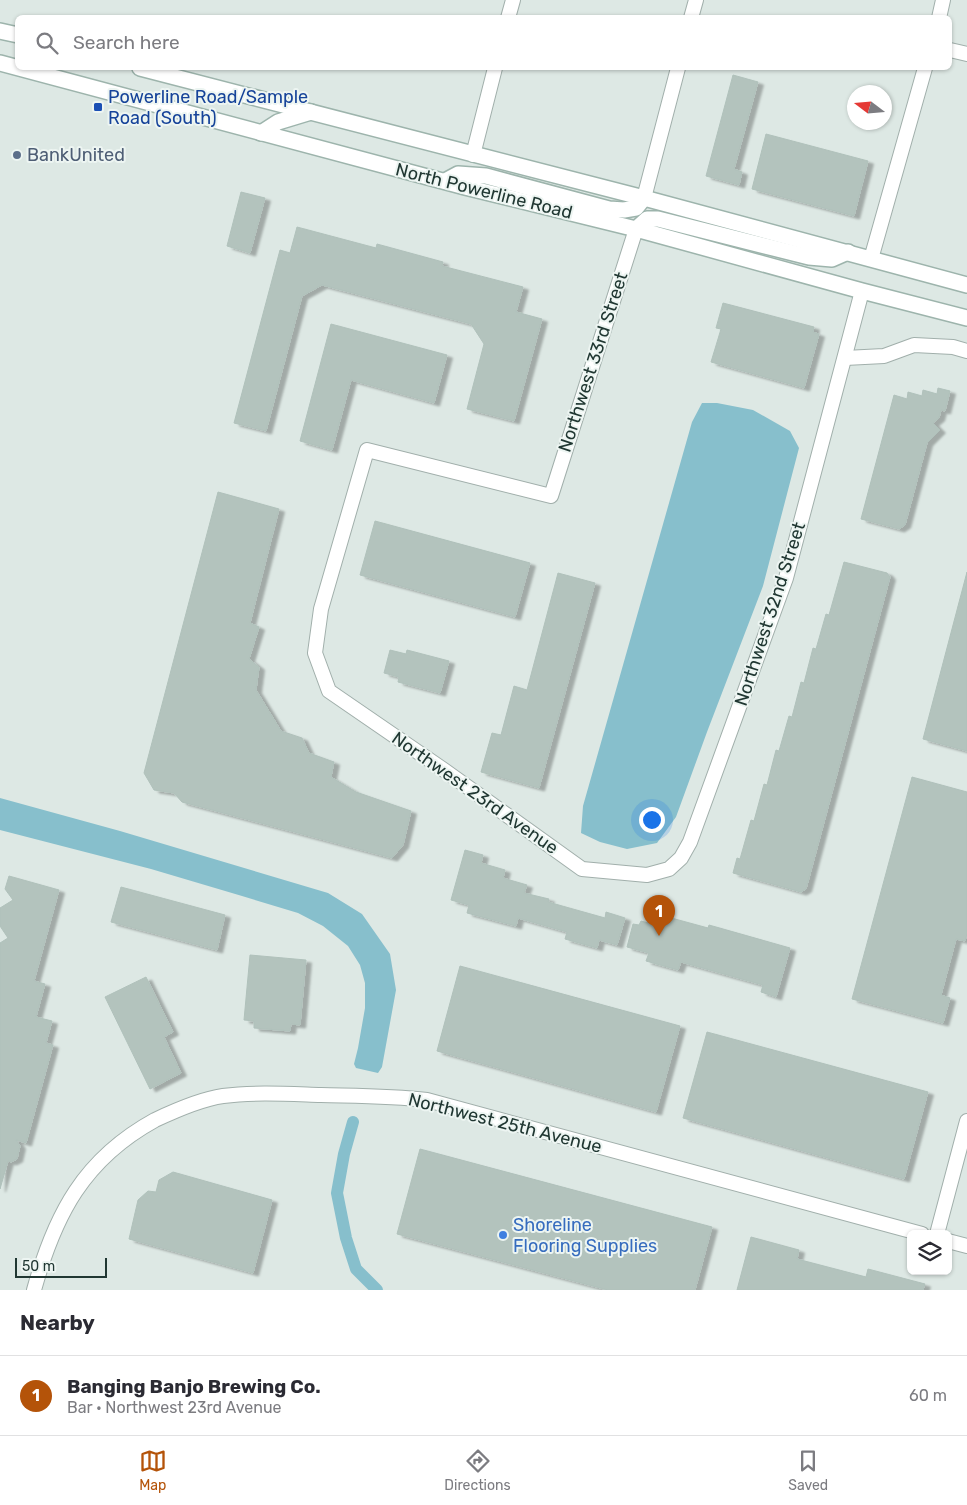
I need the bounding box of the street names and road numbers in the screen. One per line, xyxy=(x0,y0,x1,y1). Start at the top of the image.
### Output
street label: North Powerline Road xyxy=(393,158,575,224)
street label: Northwest 33rd Street xyxy=(554,269,632,455)
street label: Northwest 32nd Street xyxy=(730,519,810,709)
street label: Northwest 23rd Avenue xyxy=(388,727,562,859)
street label: Northwest 25th Avenue xyxy=(406,1088,604,1158)

